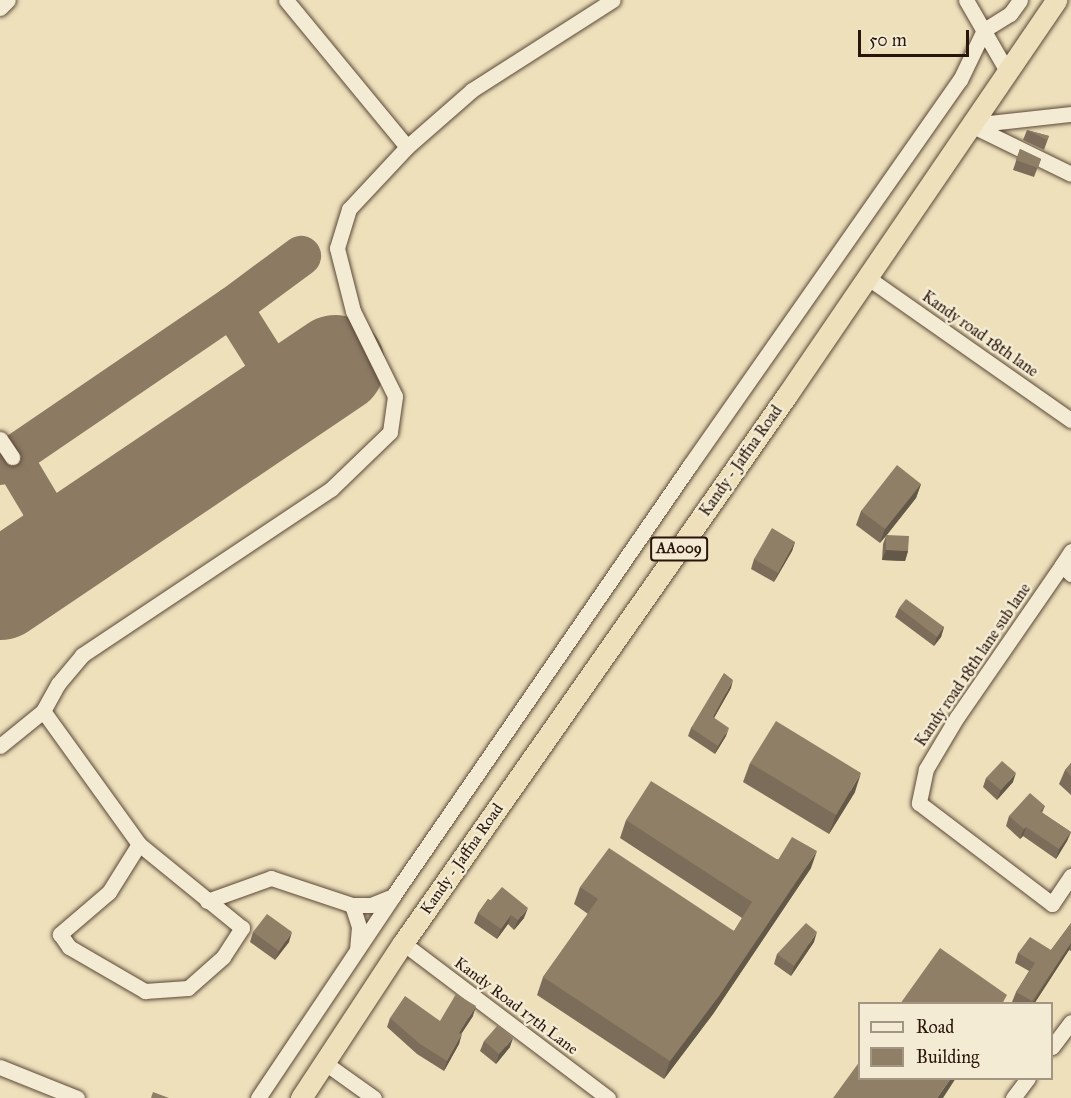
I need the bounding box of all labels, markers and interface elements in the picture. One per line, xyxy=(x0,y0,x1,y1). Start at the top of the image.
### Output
scale bar xyxy=(861,18,972,56)
text: 50 m xyxy=(869,29,907,51)
street label: Kandy road 18th lane xyxy=(918,287,1042,381)
street label: Kandy - Jaffna Road xyxy=(696,402,786,520)
road number: AA009 xyxy=(649,537,709,561)
street label: Kandy road 18th lane sub lane xyxy=(911,580,1035,750)
street label: Kandy - Jaffna Road xyxy=(417,800,507,918)
street label: Kandy Road 17th Lane xyxy=(450,953,582,1059)
legend xyxy=(858,1002,1053,1080)
text: Road xyxy=(916,1016,954,1038)
text: Building xyxy=(916,1046,979,1068)

